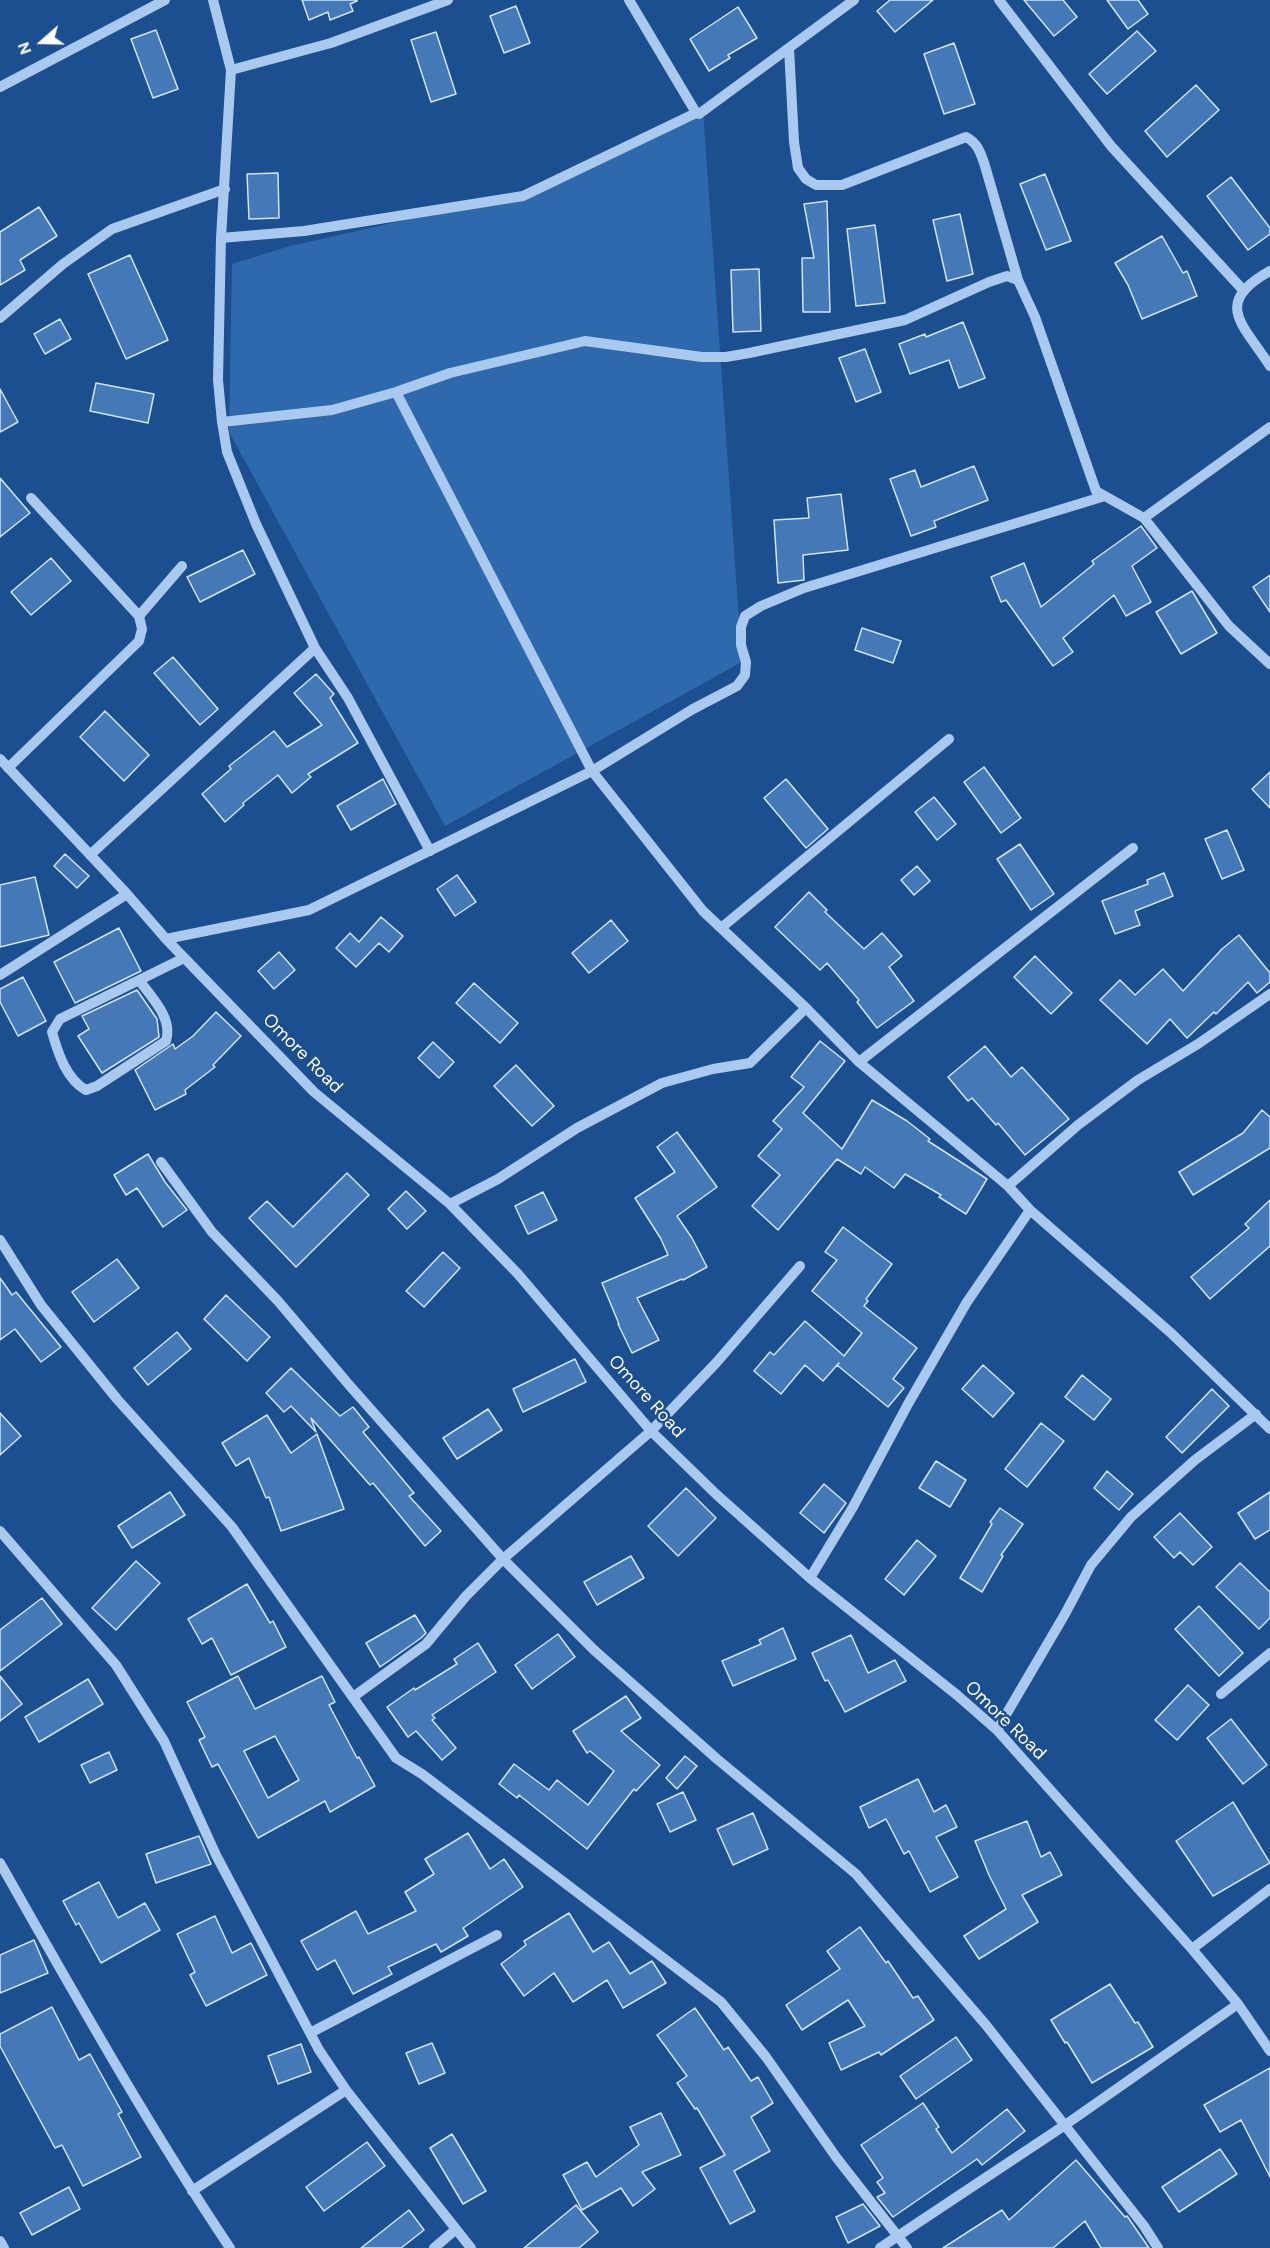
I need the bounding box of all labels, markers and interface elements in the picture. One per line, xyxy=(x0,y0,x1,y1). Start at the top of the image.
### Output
north arrow xyxy=(12,12,72,72)
text: N xyxy=(13,39,36,57)
street label: Omore Road xyxy=(258,1010,346,1098)
street label: Omore Road xyxy=(603,1351,689,1443)
street label: Omore Road xyxy=(960,1677,1050,1765)

